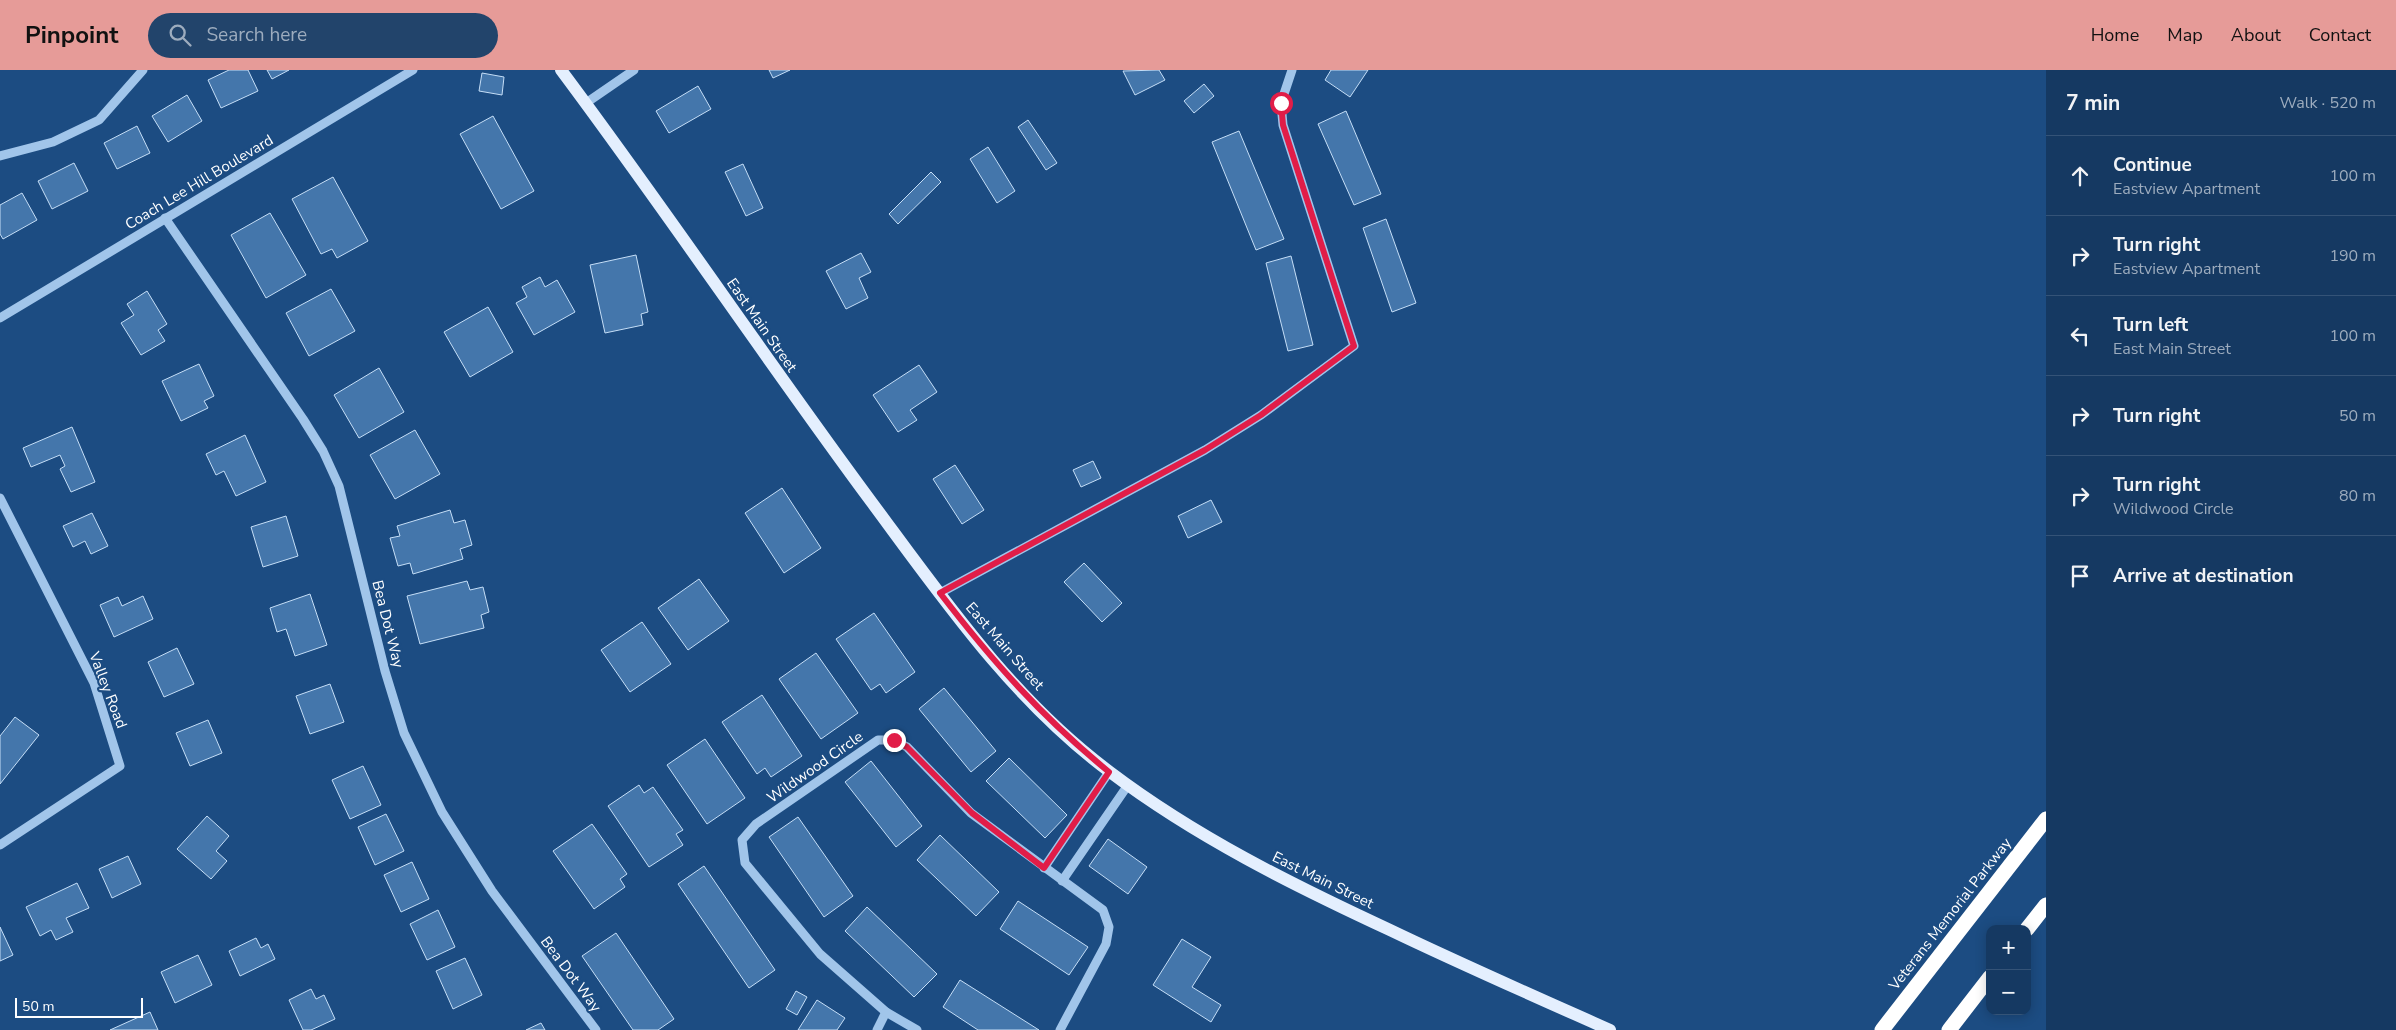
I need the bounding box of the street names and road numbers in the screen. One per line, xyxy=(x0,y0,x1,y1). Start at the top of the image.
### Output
street label: Coach Lee Hill Boulevard xyxy=(121,130,277,234)
street label: East Main Street xyxy=(722,274,802,377)
street label: Bea Dot Way xyxy=(367,578,409,670)
street label: East Main Street xyxy=(961,598,1049,695)
street label: Valley Road xyxy=(84,648,132,731)
street label: Wildwood Circle xyxy=(763,726,867,808)
street label: Veterans Memorial Parkway xyxy=(1884,833,2016,995)
street label: East Main Street xyxy=(1269,847,1378,914)
street label: Bea Dot Way xyxy=(536,932,606,1016)

